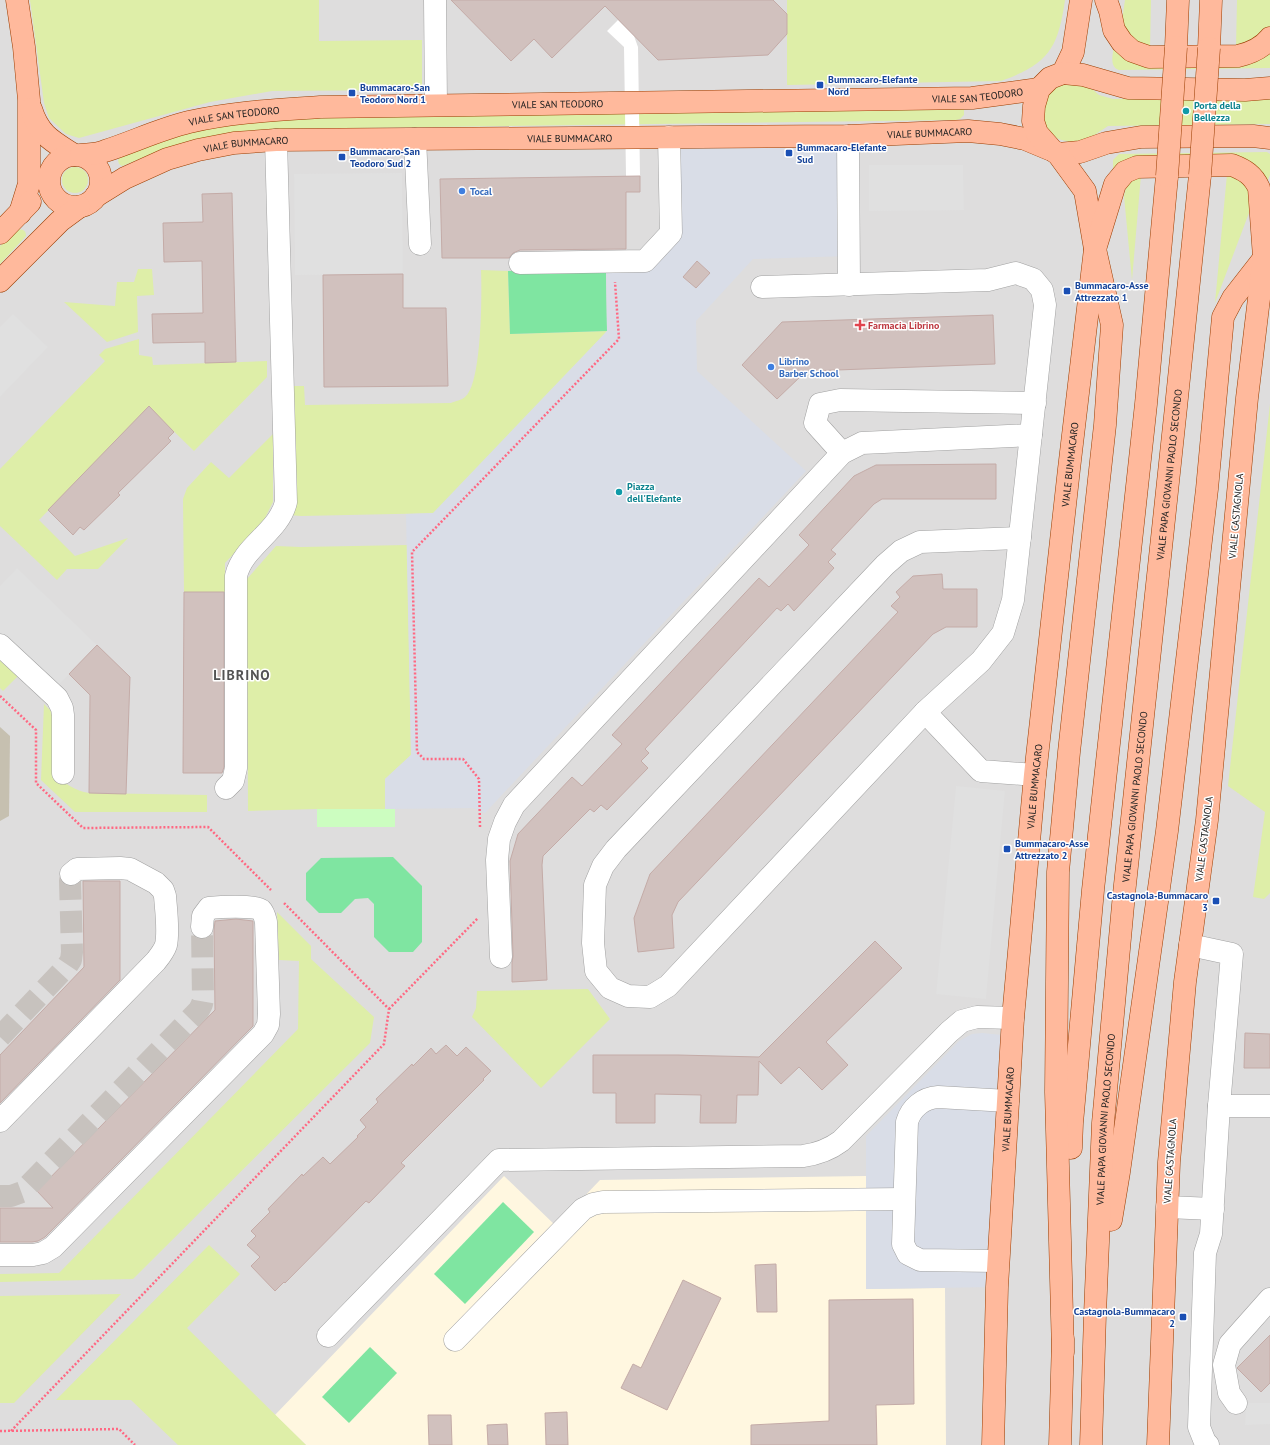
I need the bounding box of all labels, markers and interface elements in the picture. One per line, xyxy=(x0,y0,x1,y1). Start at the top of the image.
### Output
place label: Bummacaro-Elefante Nord xyxy=(828,73,918,98)
marker: Bummacaro-Elefante Nord xyxy=(815,80,825,90)
place label: Bummacaro-San Teodoro Nord 1 xyxy=(360,81,430,106)
street label: VIALE SAN TEODORO xyxy=(931,85,1024,105)
marker: Bummacaro-San Teodoro Nord 1 xyxy=(347,88,357,98)
street label: VIALE SAN TEODORO xyxy=(511,97,604,111)
place label: Porta della Bellezza xyxy=(1194,99,1241,124)
street label: VIALE SAN TEODORO xyxy=(187,103,280,129)
marker: Porta della Bellezza xyxy=(1181,106,1191,116)
street label: VIALE BUMMACARO xyxy=(886,124,973,141)
street label: VIALE BUMMACARO xyxy=(526,131,612,145)
street label: VIALE BUMMACARO xyxy=(202,133,288,155)
place label: Bummacaro-Elefante Sud xyxy=(797,141,887,166)
place label: Bummacaro-San Teodoro Sud 2 xyxy=(350,145,420,170)
marker: Bummacaro-Elefante Sud xyxy=(784,148,794,158)
marker: Bummacaro-San Teodoro Sud 2 xyxy=(337,152,347,162)
place label: Tocal xyxy=(470,185,492,198)
marker: Tocal xyxy=(457,186,467,196)
place label: Bummacaro-Asse Attrezzato 1 xyxy=(1075,279,1148,304)
marker: Bummacaro-Asse Attrezzato 1 xyxy=(1062,286,1072,296)
place label: Farmacia Librino xyxy=(868,319,940,332)
marker: Farmacia Librino xyxy=(855,320,865,330)
place label: Librino Barber School xyxy=(779,355,839,380)
marker: Librino Barber School xyxy=(766,362,776,372)
street label: VIALE PAPA GIOVANNI PAOLO SECONDO xyxy=(1153,388,1184,562)
street label: VIALE BUMMACARO xyxy=(1058,421,1081,508)
street label: VIALE CASTAGNOLA xyxy=(1226,473,1246,560)
place label: Piazza dell'Elefante xyxy=(627,480,681,505)
marker: Piazza dell'Elefante xyxy=(614,487,624,497)
district label: LIBRINO xyxy=(213,666,271,684)
street label: VIALE PAPA GIOVANNI PAOLO SECONDO xyxy=(1119,710,1150,884)
street label: VIALE BUMMACARO xyxy=(1024,743,1045,830)
street label: VIALE CASTAGNOLA xyxy=(1192,796,1216,883)
place label: Bummacaro-Asse Attrezzato 2 xyxy=(1015,837,1088,862)
marker: Bummacaro-Asse Attrezzato 2 xyxy=(1002,844,1012,854)
place label: Castagnola-Bummacaro 3 xyxy=(1107,889,1209,914)
marker: Castagnola-Bummacaro 3 xyxy=(1211,896,1221,906)
street label: VIALE PAPA GIOVANNI PAOLO SECONDO xyxy=(1093,1033,1118,1206)
street label: VIALE BUMMACARO xyxy=(998,1066,1017,1153)
street label: VIALE CASTAGNOLA xyxy=(1160,1118,1179,1205)
place label: Castagnola-Bummacaro 2 xyxy=(1074,1305,1176,1330)
marker: Castagnola-Bummacaro 2 xyxy=(1178,1312,1188,1322)

